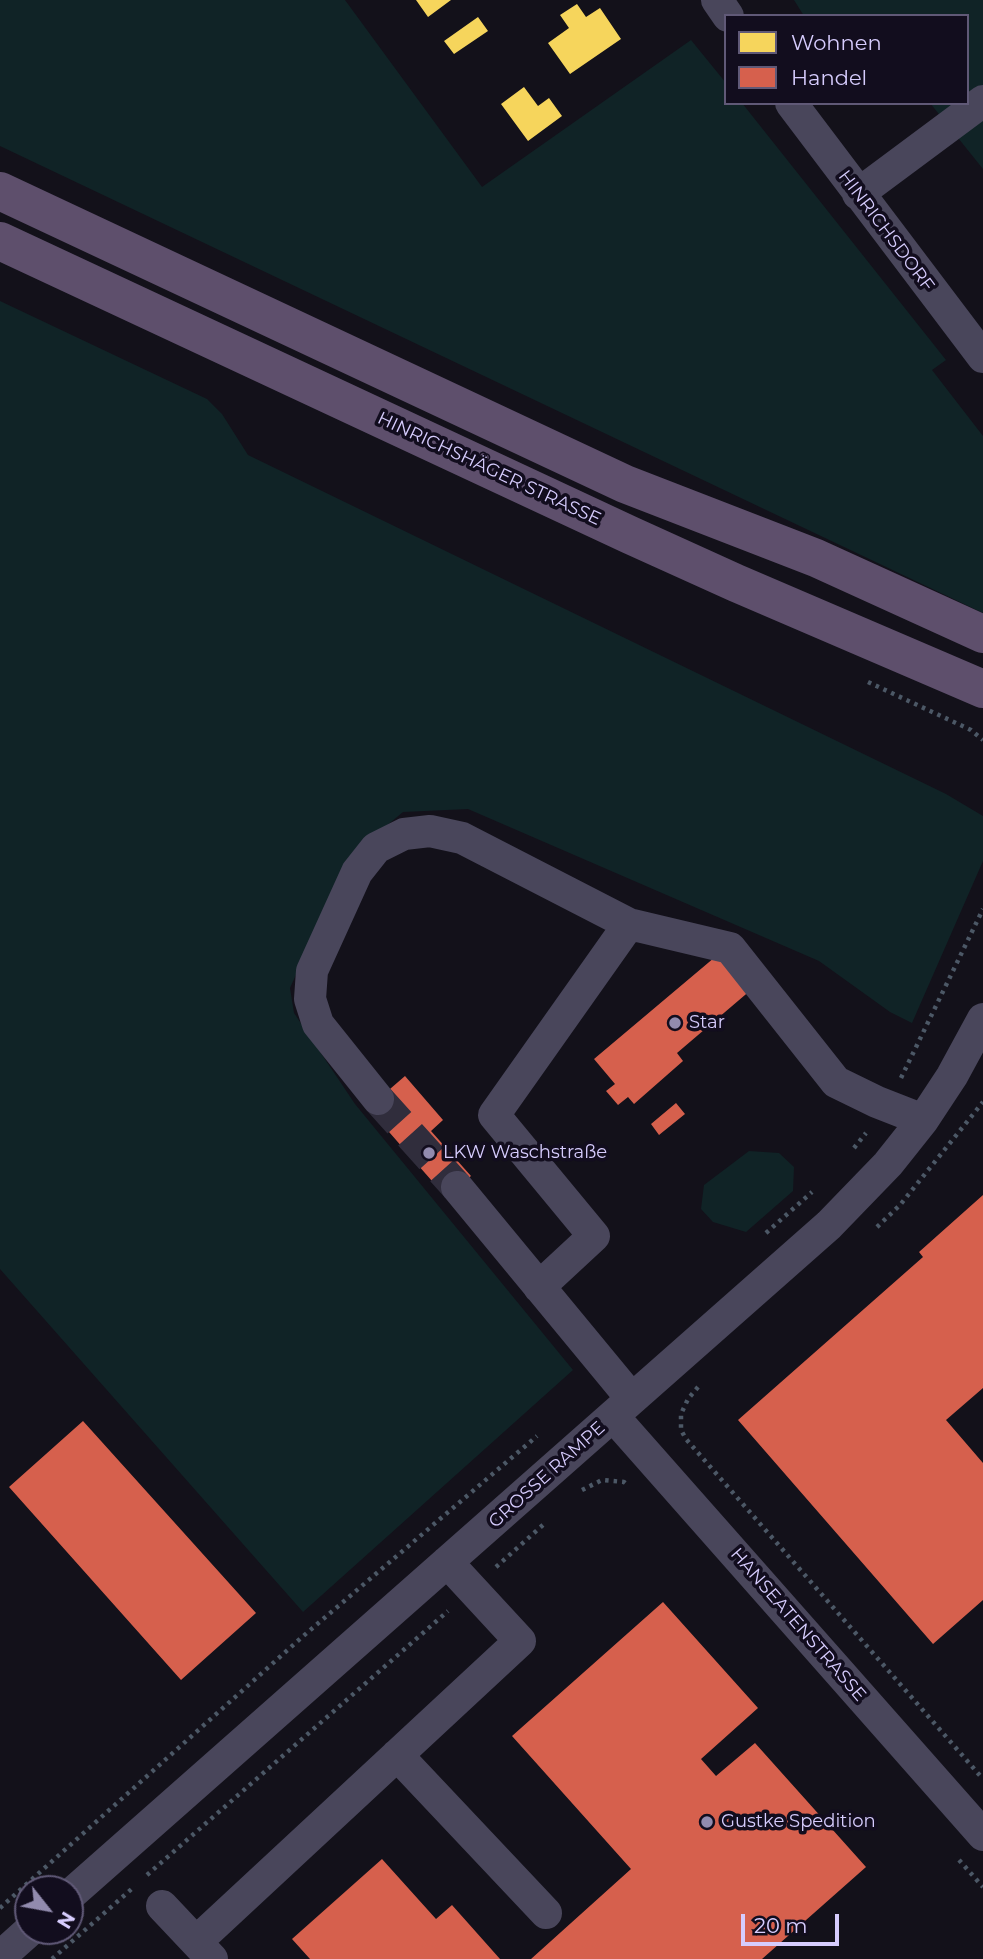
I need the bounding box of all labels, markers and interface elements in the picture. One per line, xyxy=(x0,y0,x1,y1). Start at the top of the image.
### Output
legend xyxy=(724,14,969,105)
text: Wohnen xyxy=(791,30,882,55)
text: Handel xyxy=(791,65,867,90)
street label: HINRICHSDORF xyxy=(833,166,939,296)
street label: HINRICHSHÄGER STRASSE xyxy=(374,408,604,530)
place label: Star xyxy=(689,1012,725,1034)
marker: Star xyxy=(667,1015,683,1031)
place label: LKW Waschstraße xyxy=(443,1142,607,1164)
marker: LKW Waschstraße xyxy=(421,1145,437,1161)
street label: GROSSE RAMPE xyxy=(484,1417,610,1533)
street label: HANSEATENSTRASSE xyxy=(726,1544,870,1706)
place label: Gustke Spedition xyxy=(721,1811,876,1833)
marker: Gustke Spedition xyxy=(699,1814,715,1830)
north arrow xyxy=(14,1875,84,1945)
scale bar xyxy=(745,1899,843,1943)
text: N xyxy=(52,1908,80,1933)
text: 20 m xyxy=(754,1913,808,1938)

